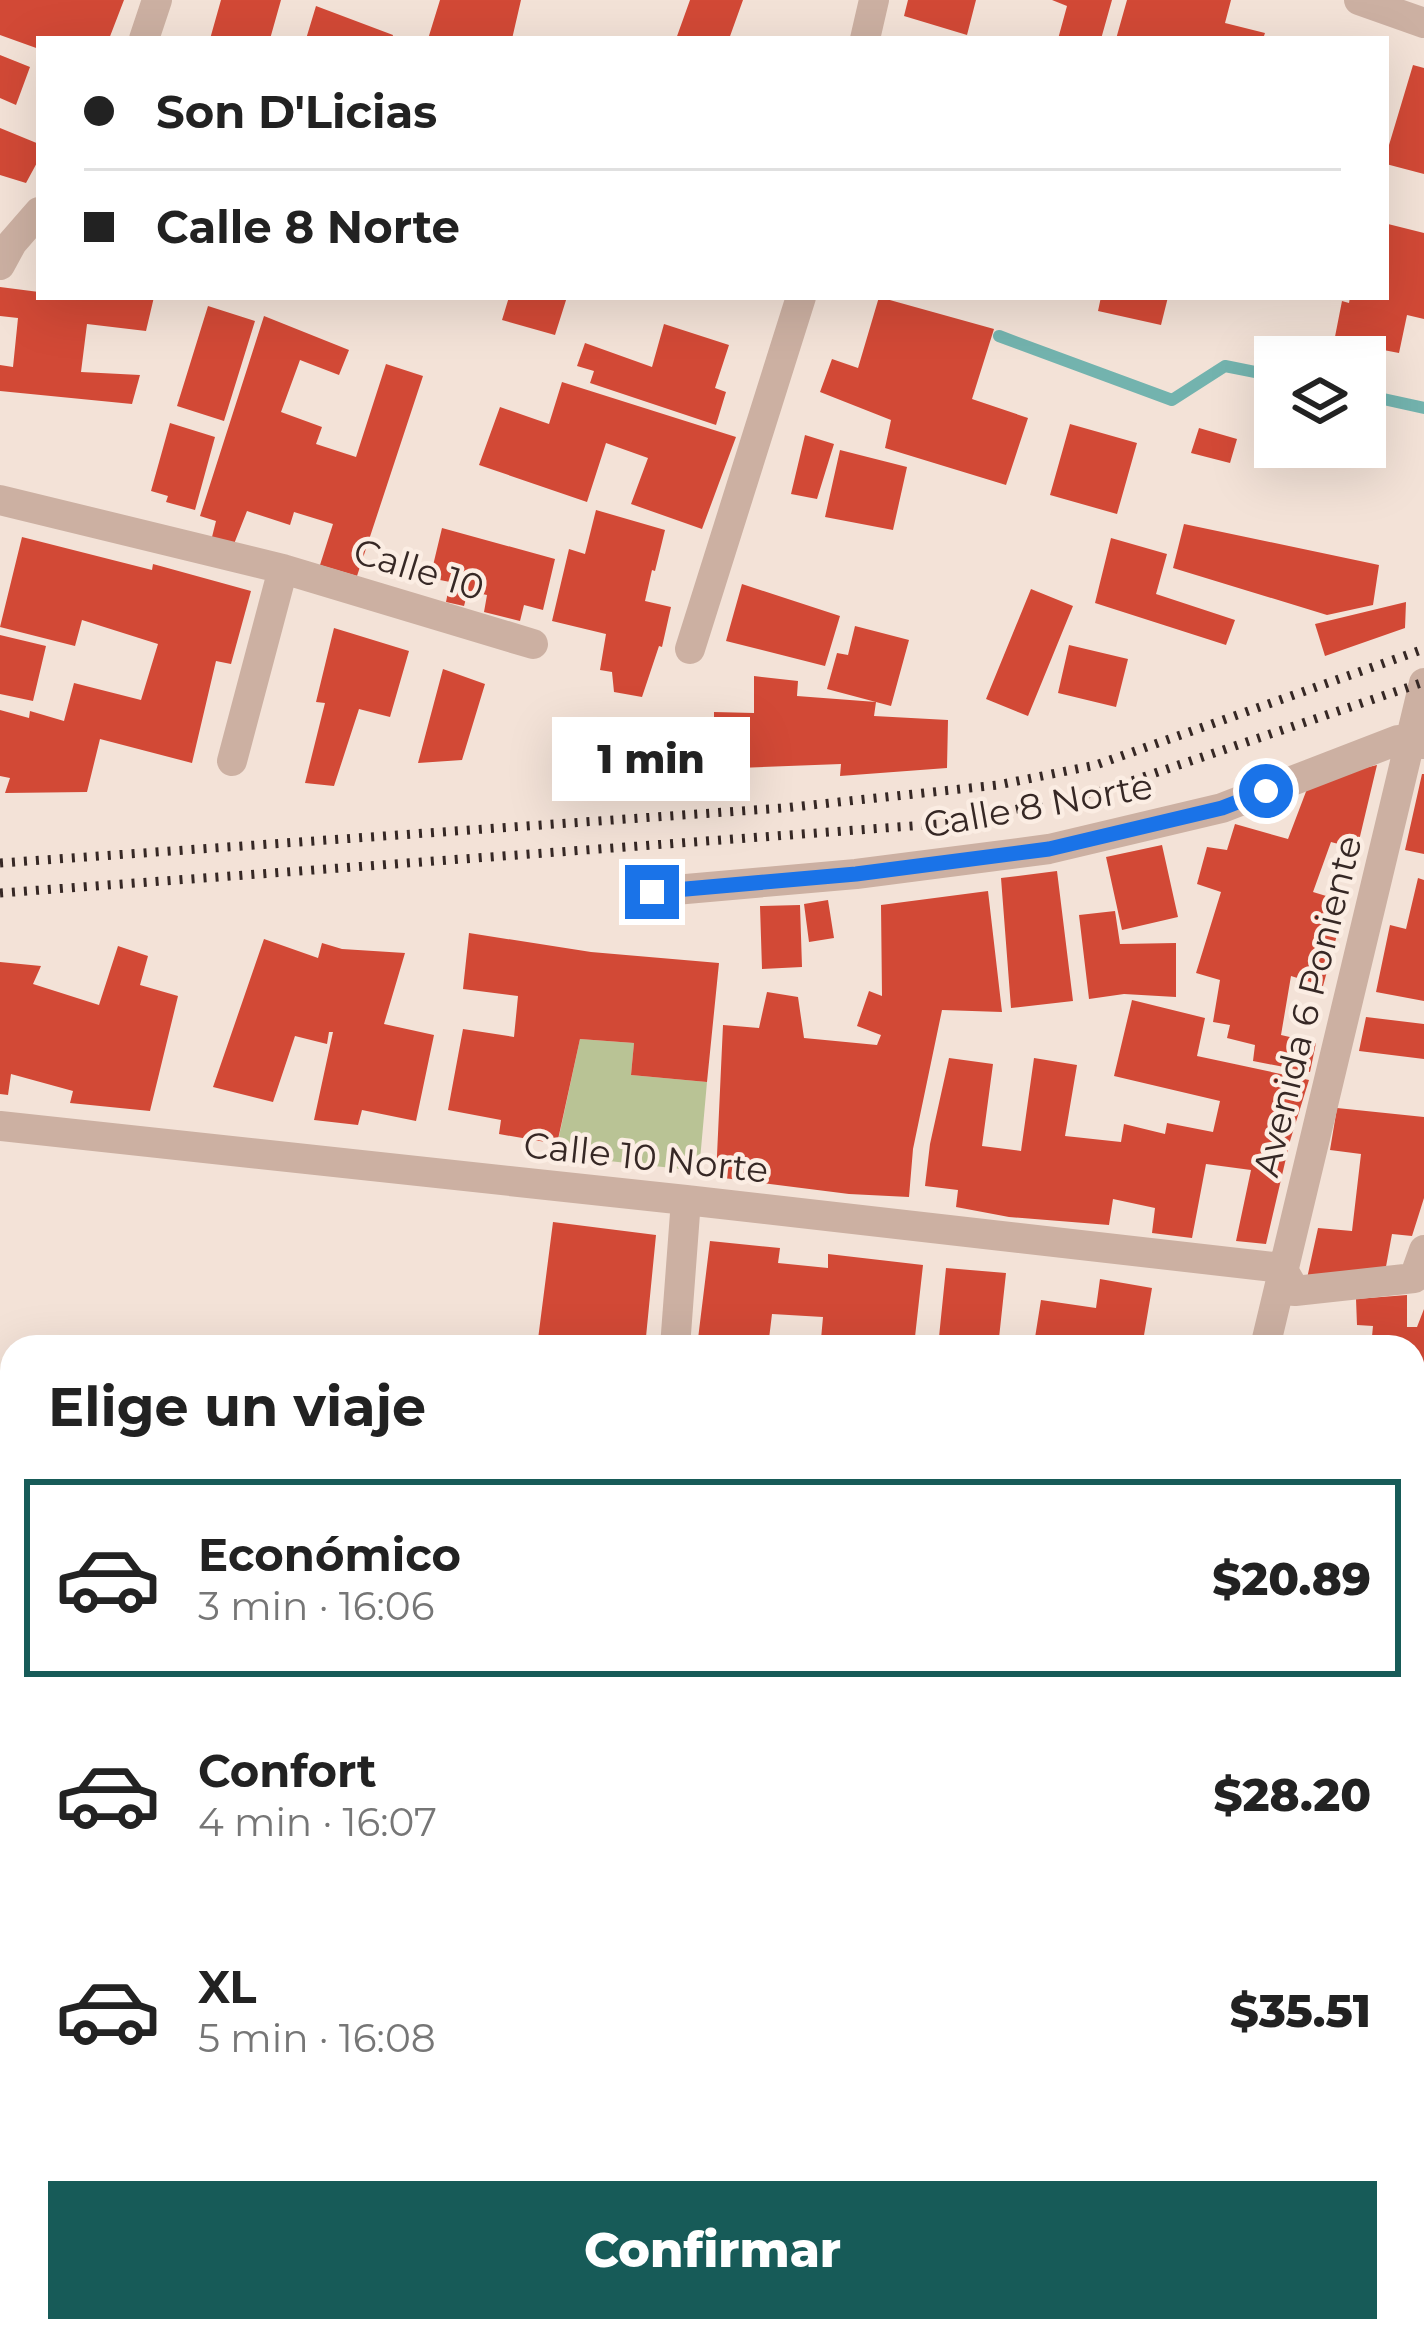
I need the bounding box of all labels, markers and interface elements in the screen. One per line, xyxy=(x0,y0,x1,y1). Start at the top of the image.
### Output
text: Son D'Licias xyxy=(156,84,437,139)
text: Calle 8 Norte xyxy=(156,199,460,254)
map controls xyxy=(1254,336,1386,468)
button: layers xyxy=(1254,336,1386,468)
street label: Calle 10 xyxy=(349,528,489,610)
callout: 1 min xyxy=(553,718,751,802)
text: 1 min xyxy=(597,735,705,783)
street label: Calle 8 Norte xyxy=(920,763,1156,847)
route start xyxy=(1239,764,1293,818)
street label: Avenida 6 Poniente xyxy=(1243,831,1371,1181)
route end xyxy=(625,865,679,919)
street label: Calle 10 Norte xyxy=(521,1122,771,1192)
text: Elige un viaje xyxy=(48,1374,426,1440)
icon: car xyxy=(54,1524,162,1632)
text: Económico xyxy=(198,1527,461,1582)
text: $20.89 xyxy=(1212,1551,1371,1606)
text: 3 min · 16:06 xyxy=(198,1582,434,1630)
icon: car xyxy=(54,1740,162,1848)
text: Confort xyxy=(198,1743,377,1798)
text: $28.20 xyxy=(1213,1767,1371,1822)
text: 4 min · 16:07 xyxy=(198,1798,437,1846)
icon: car xyxy=(54,1956,162,2064)
text: XL xyxy=(198,1959,256,2014)
text: $35.51 xyxy=(1230,1983,1371,2038)
text: 5 min · 16:08 xyxy=(198,2014,436,2062)
button: Confirmar xyxy=(48,2181,1377,2319)

